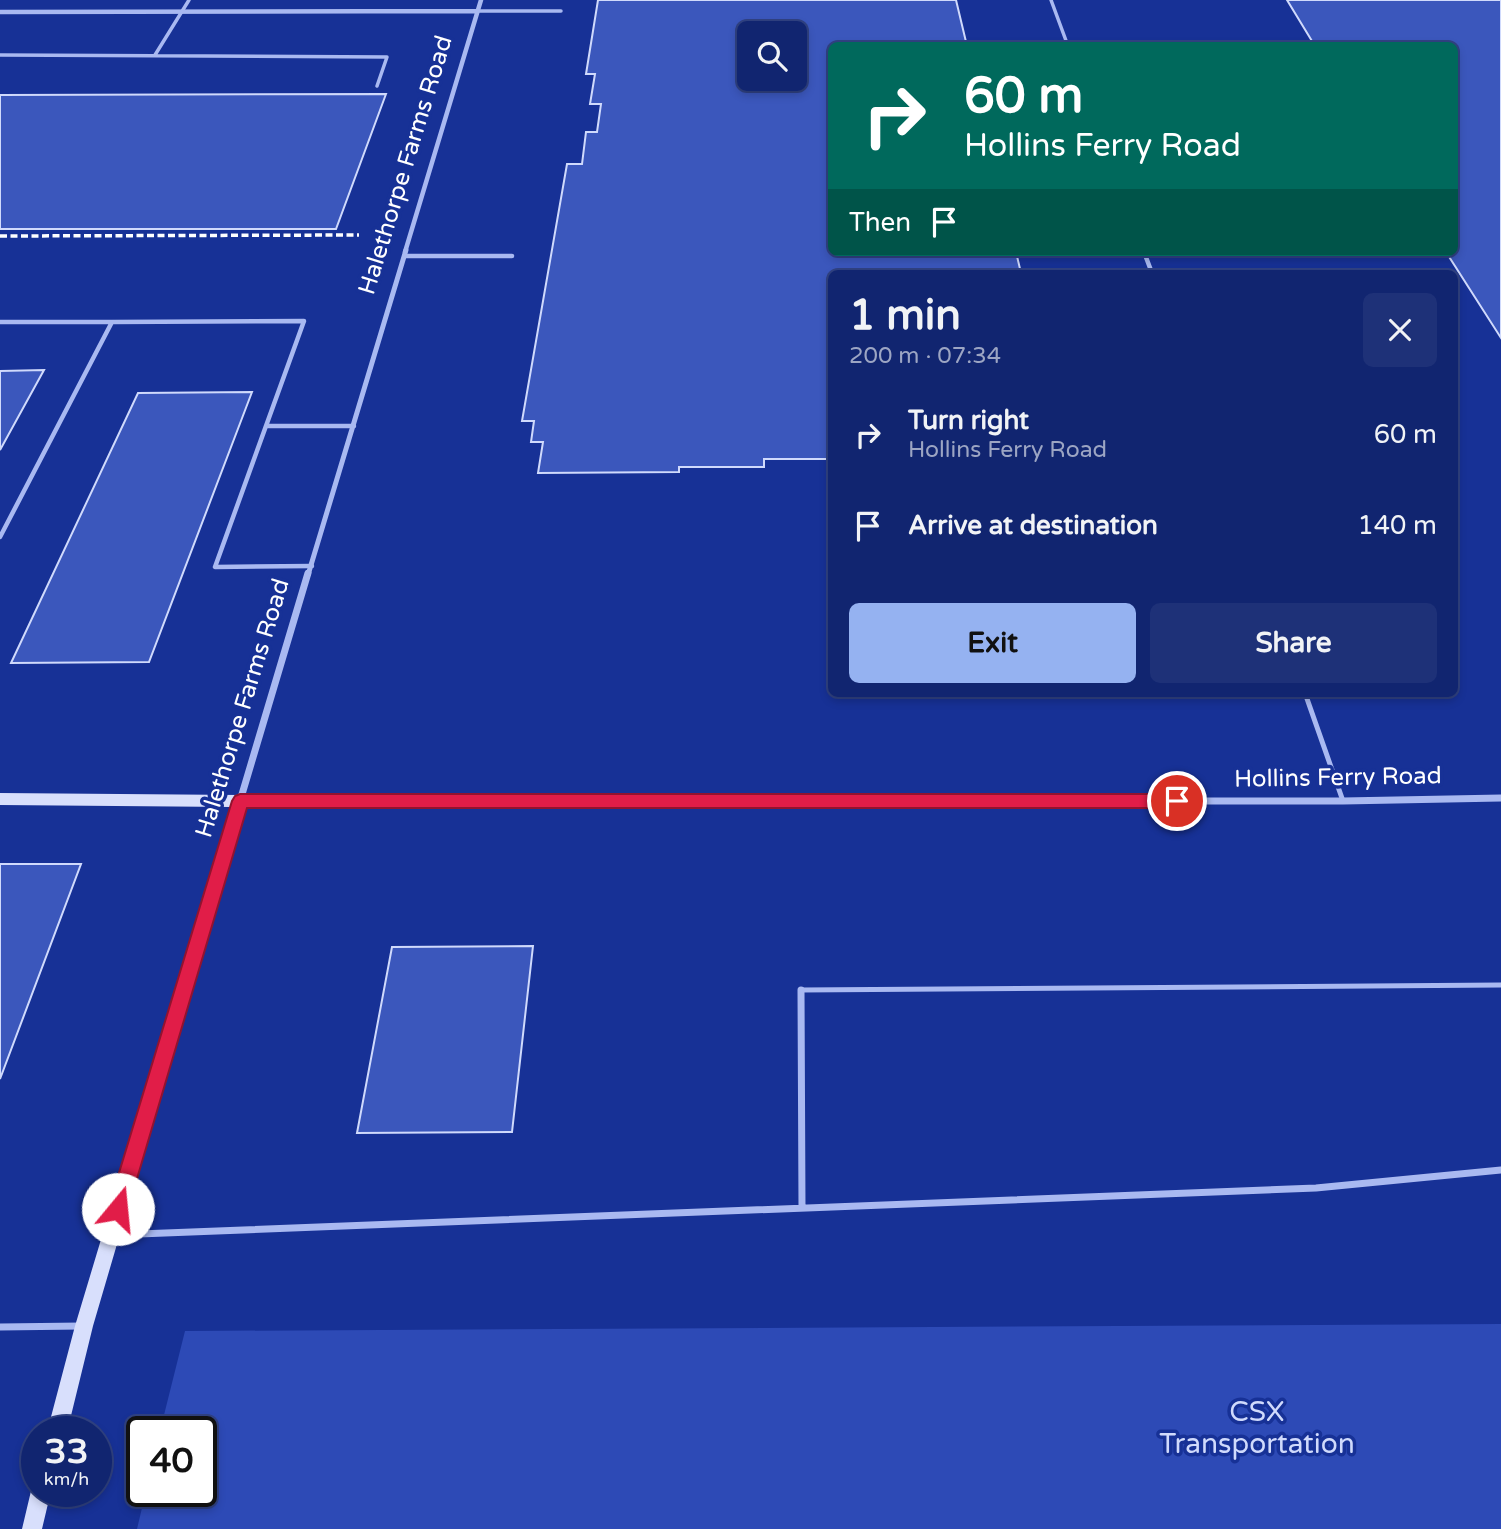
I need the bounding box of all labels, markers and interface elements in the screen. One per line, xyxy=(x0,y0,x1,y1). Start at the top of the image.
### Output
map controls xyxy=(737,21,807,91)
button: search xyxy=(737,21,807,91)
street label: Halethorpe Farms Road xyxy=(352,32,459,298)
text: 60 m xyxy=(964,67,1083,126)
icon: right xyxy=(849,70,940,161)
text: Hollins Ferry Road xyxy=(964,127,1241,165)
icon: arrive xyxy=(925,203,963,241)
text: Then xyxy=(849,207,911,238)
text: 1 min xyxy=(849,290,961,341)
button: close xyxy=(1363,293,1437,367)
text: 200 m · 07:34 xyxy=(849,342,1001,370)
text: Turn right xyxy=(908,405,1029,436)
icon: right xyxy=(849,416,887,454)
text: 60 m xyxy=(1374,419,1437,450)
text: Hollins Ferry Road xyxy=(908,436,1107,464)
icon: arrive xyxy=(849,507,887,545)
text: Arrive at destination xyxy=(908,510,1158,541)
text: 140 m xyxy=(1357,510,1437,541)
street label: Halethorpe Farms Road xyxy=(189,575,296,841)
button: Exit xyxy=(849,603,1136,683)
button: Share xyxy=(1150,603,1437,683)
street label: Hollins Ferry Road xyxy=(1234,761,1442,794)
pin xyxy=(1147,771,1207,831)
icon: arrive xyxy=(1158,782,1196,820)
position arrow xyxy=(81,1172,155,1246)
park label: CSX Transportation xyxy=(1159,1395,1355,1461)
speed limit sign: 40 xyxy=(126,1416,217,1507)
text: 33 xyxy=(45,1431,88,1473)
text: km/h xyxy=(44,1468,89,1490)

